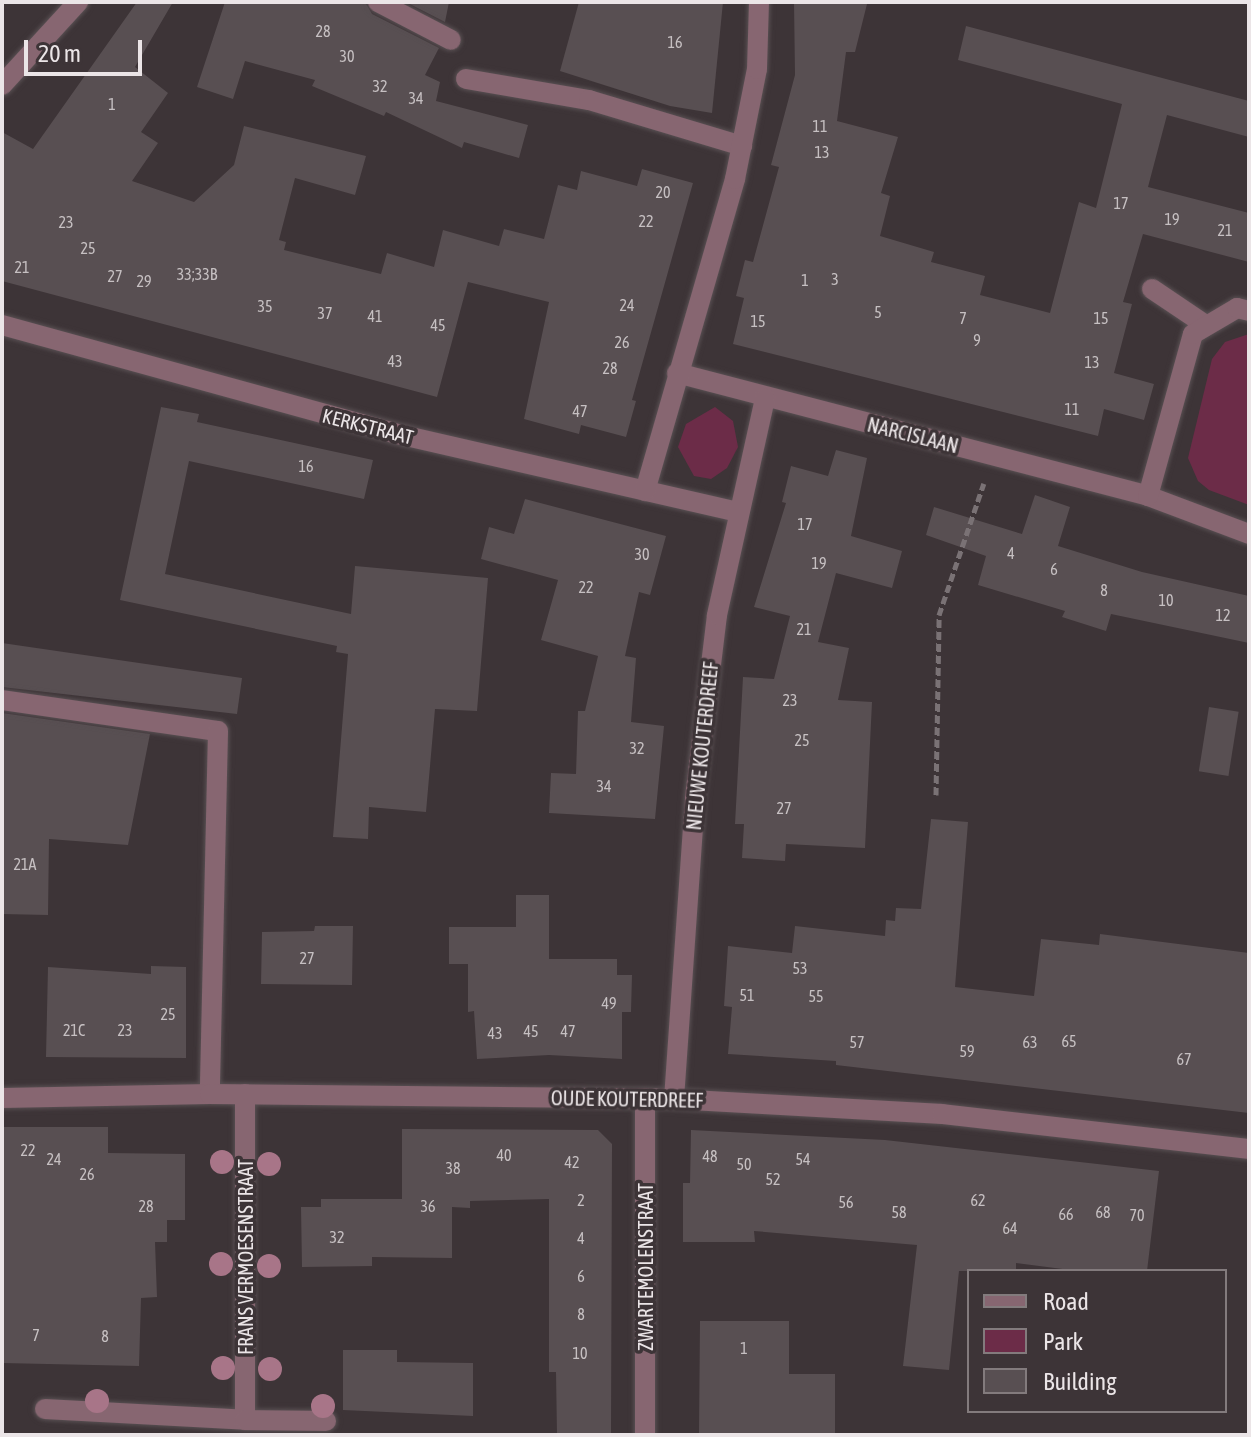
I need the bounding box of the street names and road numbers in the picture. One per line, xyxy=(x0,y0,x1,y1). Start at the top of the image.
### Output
street label: KERKSTRAAT xyxy=(320,403,416,449)
street label: NARCISLAAN xyxy=(865,412,961,458)
street label: NIEUWE KOUTERDREEF xyxy=(681,661,723,831)
street label: OUDE KOUTERDREEF xyxy=(551,1086,703,1112)
street label: FRANS VERMOESENSTRAAT xyxy=(233,1159,257,1355)
street label: ZWARTEMOLENSTRAAT xyxy=(633,1183,657,1351)

